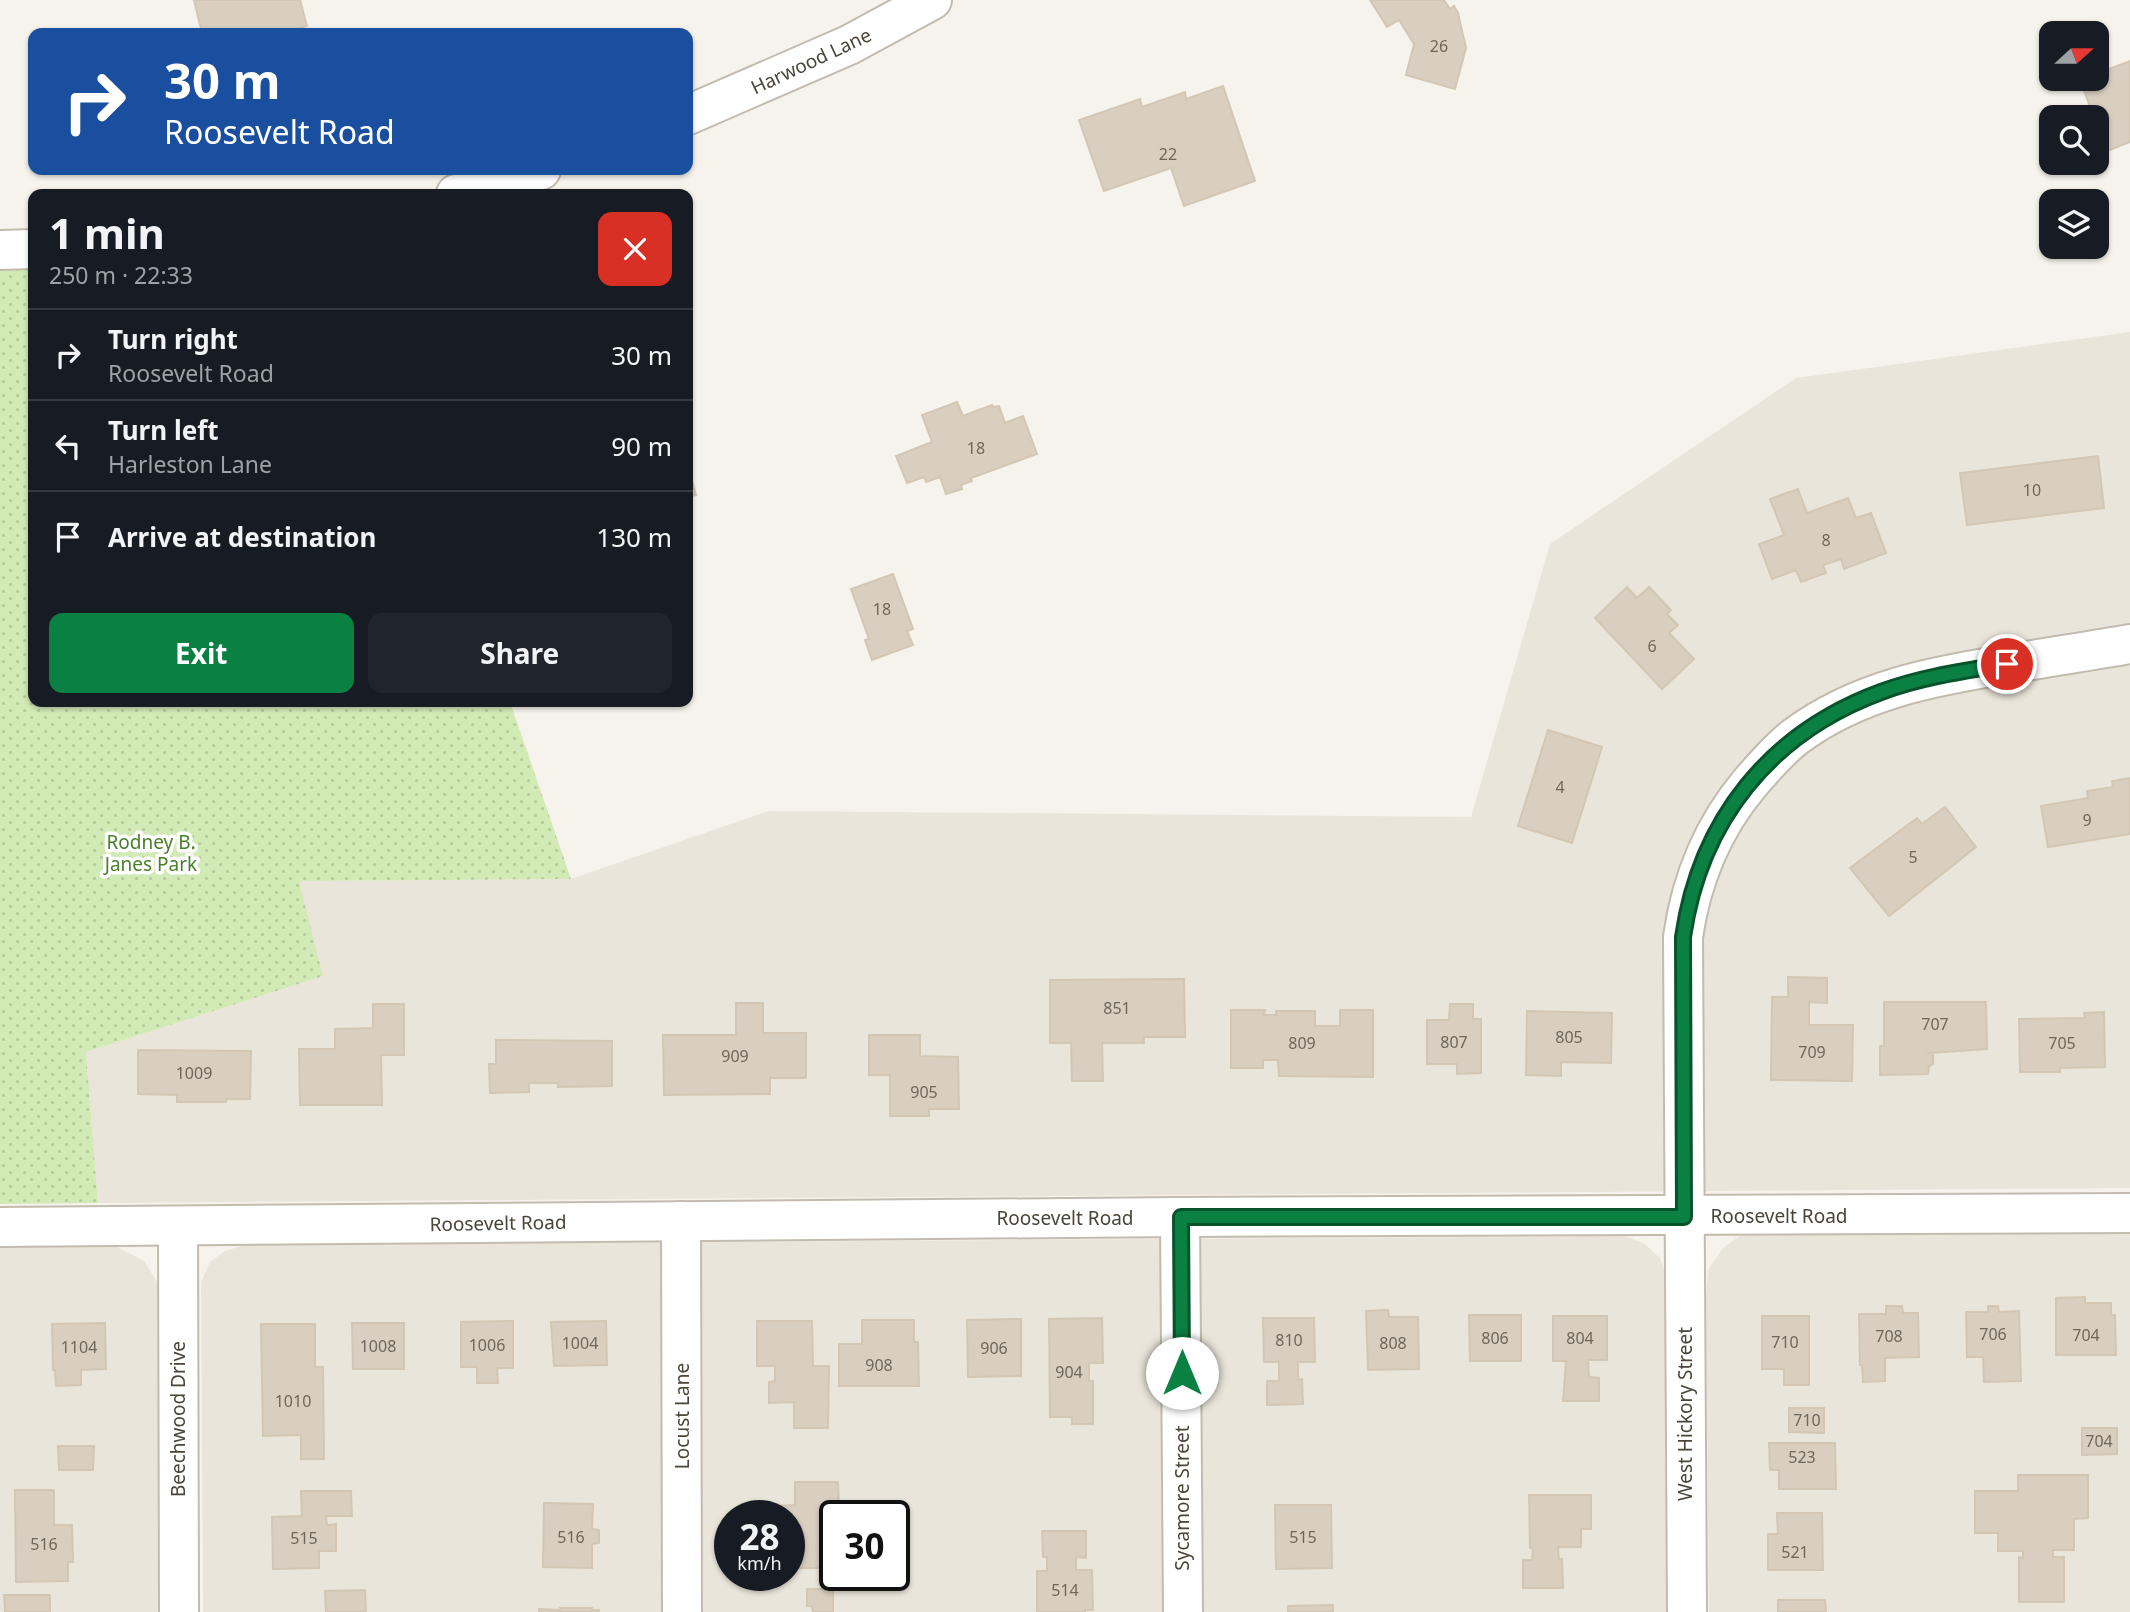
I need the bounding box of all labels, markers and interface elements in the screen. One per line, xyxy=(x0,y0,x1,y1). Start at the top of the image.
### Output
north arrow xyxy=(2039,21,2109,91)
map controls xyxy=(2039,21,2109,259)
street label: Harwood Lane xyxy=(746,22,876,100)
house number: 26 xyxy=(1430,35,1448,57)
text: 30 m xyxy=(164,47,281,113)
icon: right xyxy=(49,56,140,147)
button: search xyxy=(2039,105,2109,175)
text: Roosevelt Road xyxy=(164,110,395,153)
house number: 22 xyxy=(1159,143,1177,165)
button: layers xyxy=(2039,189,2109,259)
text: 1 min xyxy=(49,204,165,261)
button: close xyxy=(598,212,672,286)
text: 250 m · 22:33 xyxy=(49,259,193,291)
text: Turn right xyxy=(108,321,238,357)
icon: right xyxy=(49,336,87,374)
text: 30 m xyxy=(611,337,672,373)
text: Roosevelt Road xyxy=(108,357,274,389)
text: Turn left xyxy=(108,412,219,448)
icon: left xyxy=(49,427,87,465)
text: 90 m xyxy=(611,428,672,464)
house number: 18 xyxy=(967,437,985,459)
text: Harleston Lane xyxy=(108,448,272,480)
house number: 10 xyxy=(2023,479,2041,501)
icon: arrive xyxy=(49,518,87,556)
text: Arrive at destination xyxy=(108,519,377,555)
text: 130 m xyxy=(596,519,672,555)
house number: 8 xyxy=(1821,529,1831,551)
house number: 18 xyxy=(873,598,891,620)
button: Exit xyxy=(49,613,354,693)
button: Share xyxy=(368,613,672,693)
pin xyxy=(1977,634,2037,694)
house number: 6 xyxy=(1647,635,1657,657)
icon: arrive xyxy=(1988,645,2026,683)
house number: 4 xyxy=(1555,776,1565,798)
house number: 9 xyxy=(2082,809,2092,831)
park label: Rodney B. Janes Park xyxy=(103,829,197,877)
house number: 5 xyxy=(1908,846,1918,868)
house number: 851 xyxy=(1103,997,1131,1019)
house number: 707 xyxy=(1921,1013,1949,1035)
house number: 805 xyxy=(1555,1026,1583,1048)
house number: 807 xyxy=(1440,1031,1468,1053)
house number: 809 xyxy=(1288,1032,1316,1054)
house number: 705 xyxy=(2048,1032,2076,1054)
house number: 709 xyxy=(1798,1041,1826,1063)
house number: 909 xyxy=(721,1045,749,1067)
house number: 1009 xyxy=(176,1062,212,1084)
house number: 905 xyxy=(910,1081,938,1103)
street label: Roosevelt Road xyxy=(1711,1203,1847,1229)
street label: Roosevelt Road xyxy=(997,1205,1133,1231)
street label: Roosevelt Road xyxy=(429,1209,567,1237)
house number: 706 xyxy=(1979,1323,2007,1345)
house number: 704 xyxy=(2072,1324,2100,1346)
house number: 708 xyxy=(1875,1325,1903,1347)
house number: 806 xyxy=(1481,1327,1509,1349)
house number: 804 xyxy=(1566,1327,1594,1349)
street label: West Hickory Street xyxy=(1672,1327,1698,1501)
house number: 810 xyxy=(1275,1329,1303,1351)
house number: 710 xyxy=(1771,1331,1799,1353)
house number: 1004 xyxy=(562,1332,598,1354)
house number: 808 xyxy=(1379,1332,1407,1354)
house number: 1006 xyxy=(469,1334,505,1356)
house number: 1008 xyxy=(360,1335,396,1357)
house number: 1104 xyxy=(61,1336,97,1358)
position arrow xyxy=(1145,1336,1219,1410)
house number: 906 xyxy=(980,1337,1008,1359)
street label: Beechwood Drive xyxy=(165,1341,191,1497)
house number: 908 xyxy=(865,1354,893,1376)
house number: 904 xyxy=(1055,1361,1083,1383)
street label: Locust Lane xyxy=(669,1363,695,1469)
house number: 1010 xyxy=(275,1390,311,1412)
house number: 710 xyxy=(1793,1409,1821,1431)
street label: Sycamore Street xyxy=(1169,1425,1195,1571)
house number: 704 xyxy=(2085,1430,2113,1452)
house number: 523 xyxy=(1788,1446,1816,1468)
speed limit sign: 30 xyxy=(819,1500,910,1591)
text: 28 xyxy=(739,1513,780,1560)
house number: 516 xyxy=(557,1526,585,1548)
house number: 515 xyxy=(1289,1526,1317,1548)
house number: 515 xyxy=(290,1527,318,1549)
house number: 516 xyxy=(30,1533,58,1555)
house number: 521 xyxy=(1781,1541,1809,1563)
text: km/h xyxy=(737,1551,782,1575)
house number: 514 xyxy=(1051,1579,1079,1601)

